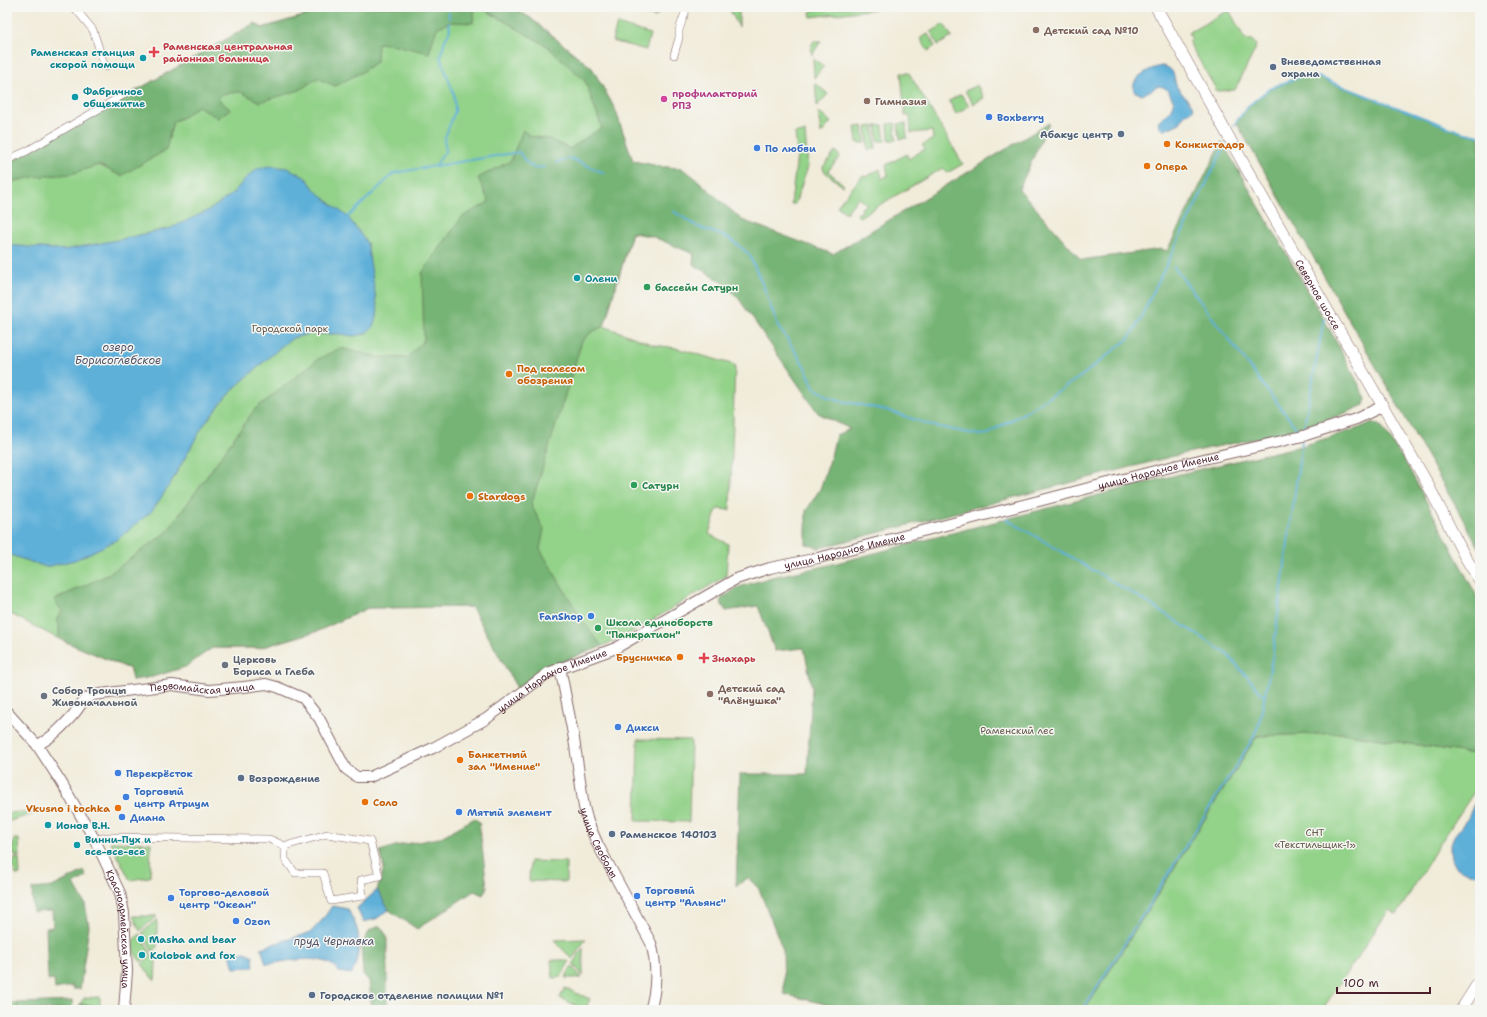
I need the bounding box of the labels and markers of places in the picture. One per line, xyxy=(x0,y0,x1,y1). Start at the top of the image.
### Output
place label: Детский сад №10 xyxy=(1044,24,1138,37)
marker: Детский сад №10 xyxy=(1031,25,1041,35)
place label: Раменская центральная районная больница xyxy=(163,40,293,65)
place label: Раменская станция скорой помощи xyxy=(30,46,135,71)
marker: Раменская центральная районная больница xyxy=(148,46,160,58)
marker: Раменская станция скорой помощи xyxy=(138,53,148,63)
place label: Вневедомственная охрана xyxy=(1281,55,1381,80)
marker: Вневедомственная охрана xyxy=(1268,62,1278,72)
place label: Фабричное общежитие xyxy=(83,85,145,110)
place label: профилакторий РПЗ xyxy=(672,87,758,112)
marker: Фабричное общежитие xyxy=(70,92,80,102)
marker: профилакторий РПЗ xyxy=(659,94,669,104)
place label: Гимназия xyxy=(875,95,927,108)
marker: Гимназия xyxy=(862,96,872,106)
place label: Boxberry xyxy=(997,111,1044,124)
marker: Boxberry xyxy=(984,112,994,122)
place label: Абакус центр xyxy=(1040,128,1113,141)
marker: Абакус центр xyxy=(1116,129,1126,139)
place label: Конкистадор xyxy=(1175,138,1244,151)
marker: Конкистадор xyxy=(1162,139,1172,149)
place label: По любви xyxy=(765,142,816,155)
marker: По любви xyxy=(752,143,762,153)
place label: Опера xyxy=(1155,160,1188,173)
marker: Опера xyxy=(1142,161,1152,171)
place label: Олени xyxy=(585,272,617,285)
marker: Олени xyxy=(572,273,582,283)
place label: бассейн Сатурн xyxy=(655,281,738,294)
marker: бассейн Сатурн xyxy=(642,282,652,292)
place label: Под колесом обозрения xyxy=(517,362,586,387)
marker: Под колесом обозрения xyxy=(504,369,514,379)
place label: Сатурн xyxy=(642,479,679,492)
marker: Сатурн xyxy=(629,480,639,490)
place label: Stardogs xyxy=(478,490,526,503)
marker: Stardogs xyxy=(465,491,475,501)
place label: FanShop xyxy=(539,610,583,623)
marker: FanShop xyxy=(586,611,596,621)
place label: Школа единоборств "Панкратион" xyxy=(606,616,713,641)
marker: Школа единоборств "Панкратион" xyxy=(593,623,603,633)
place label: Брусничка xyxy=(616,651,672,664)
marker: Брусничка xyxy=(675,652,685,662)
place label: Знахарь xyxy=(712,652,756,665)
place label: Церковь Бориса и Глеба xyxy=(233,653,315,678)
marker: Знахарь xyxy=(699,653,709,663)
marker: Церковь Бориса и Глеба xyxy=(220,660,230,670)
place label: Детский сад "Алёнушка" xyxy=(718,682,785,707)
place label: Собор Троицы Живоначальной xyxy=(52,684,138,709)
marker: Детский сад "Алёнушка" xyxy=(705,689,715,699)
marker: Собор Троицы Живоначальной xyxy=(39,691,49,701)
place label: Дикси xyxy=(626,721,659,734)
marker: Дикси xyxy=(613,722,623,732)
place label: Банкетный зал "Имение" xyxy=(468,748,540,773)
marker: Банкетный зал "Имение" xyxy=(455,755,465,765)
place label: Перекрёсток xyxy=(126,767,194,780)
marker: Перекрёсток xyxy=(113,768,123,778)
place label: Возрождение xyxy=(249,772,320,785)
marker: Возрождение xyxy=(236,773,246,783)
place label: Торговый центр Атриум xyxy=(134,785,210,810)
marker: Торговый центр Атриум xyxy=(121,792,131,802)
place label: Соло xyxy=(373,796,398,809)
marker: Соло xyxy=(360,797,370,807)
place label: Vkusno i tochka xyxy=(26,802,110,815)
marker: Vkusno i tochka xyxy=(113,803,123,813)
place label: Мятый элемент xyxy=(467,806,552,819)
marker: Мятый элемент xyxy=(454,807,464,817)
place label: Диана xyxy=(130,811,165,824)
marker: Диана xyxy=(117,812,127,822)
place label: Ионов В.Н. xyxy=(56,819,110,832)
marker: Ионов В.Н. xyxy=(43,820,53,830)
place label: Раменское 140103 xyxy=(620,828,717,841)
marker: Раменское 140103 xyxy=(607,829,617,839)
place label: Винни-Пух и все-все-все xyxy=(85,833,151,858)
marker: Винни-Пух и все-все-все xyxy=(72,840,82,850)
place label: Торговый центр "Альянс" xyxy=(645,884,726,909)
place label: Торгово-деловой центр "Океан" xyxy=(179,886,269,911)
marker: Торговый центр "Альянс" xyxy=(632,891,642,901)
marker: Торгово-деловой центр "Океан" xyxy=(166,893,176,903)
place label: Ozon xyxy=(244,915,271,928)
marker: Ozon xyxy=(231,916,241,926)
place label: Masha and bear xyxy=(149,933,237,946)
marker: Masha and bear xyxy=(136,934,146,944)
place label: Kolobok and fox xyxy=(150,949,235,962)
marker: Kolobok and fox xyxy=(137,950,147,960)
place label: Городское отделение полиции №1 xyxy=(320,989,504,1002)
marker: Городское отделение полиции №1 xyxy=(307,990,317,1000)

